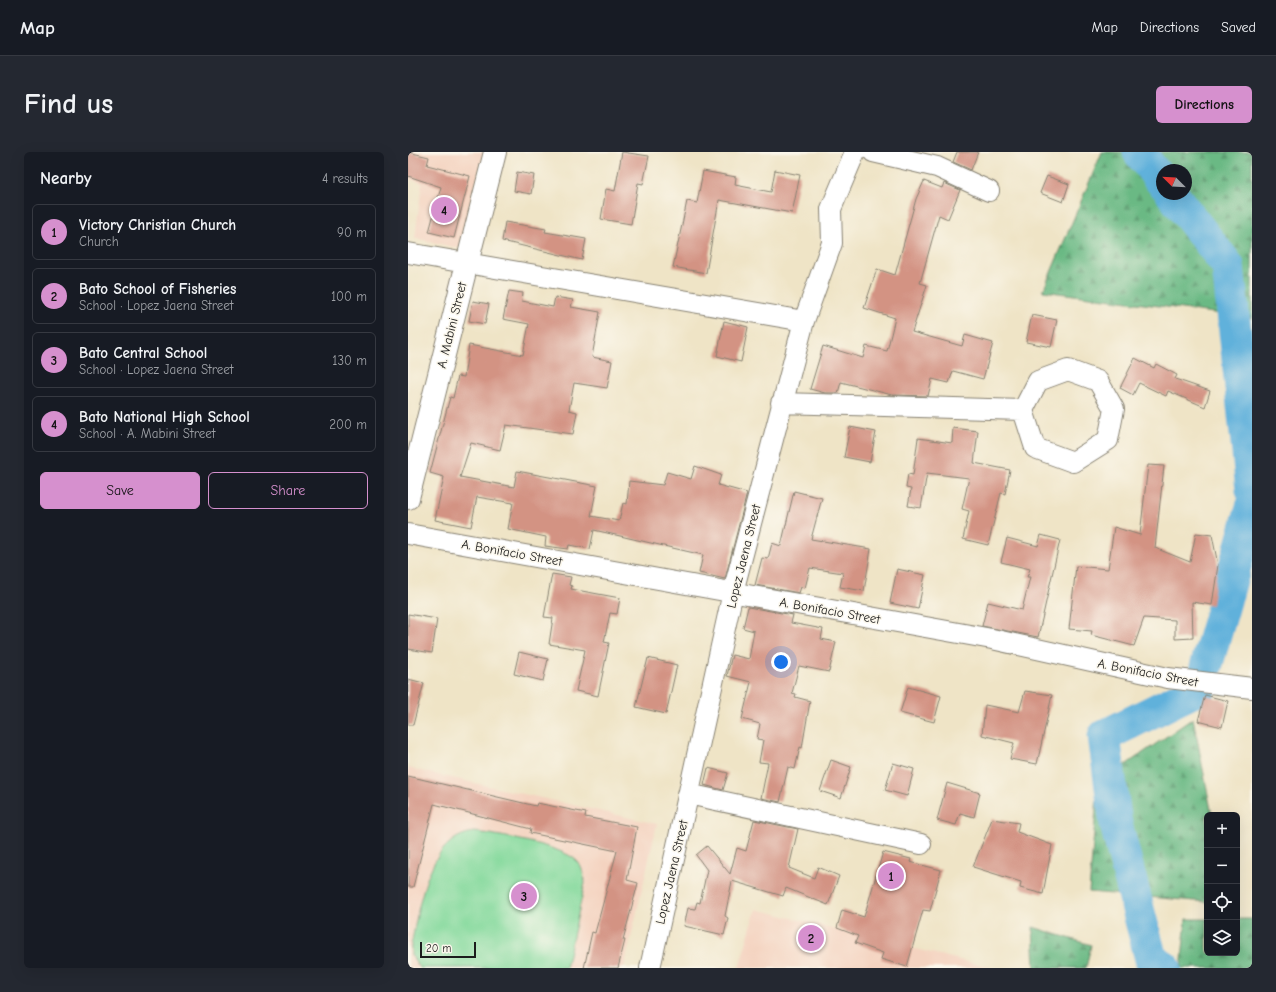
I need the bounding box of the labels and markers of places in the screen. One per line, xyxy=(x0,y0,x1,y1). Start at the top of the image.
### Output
pin: 4 xyxy=(431,195,457,225)
pin: 1 xyxy=(878,861,904,891)
pin: 3 xyxy=(511,881,537,911)
pin: 2 xyxy=(798,923,824,953)

